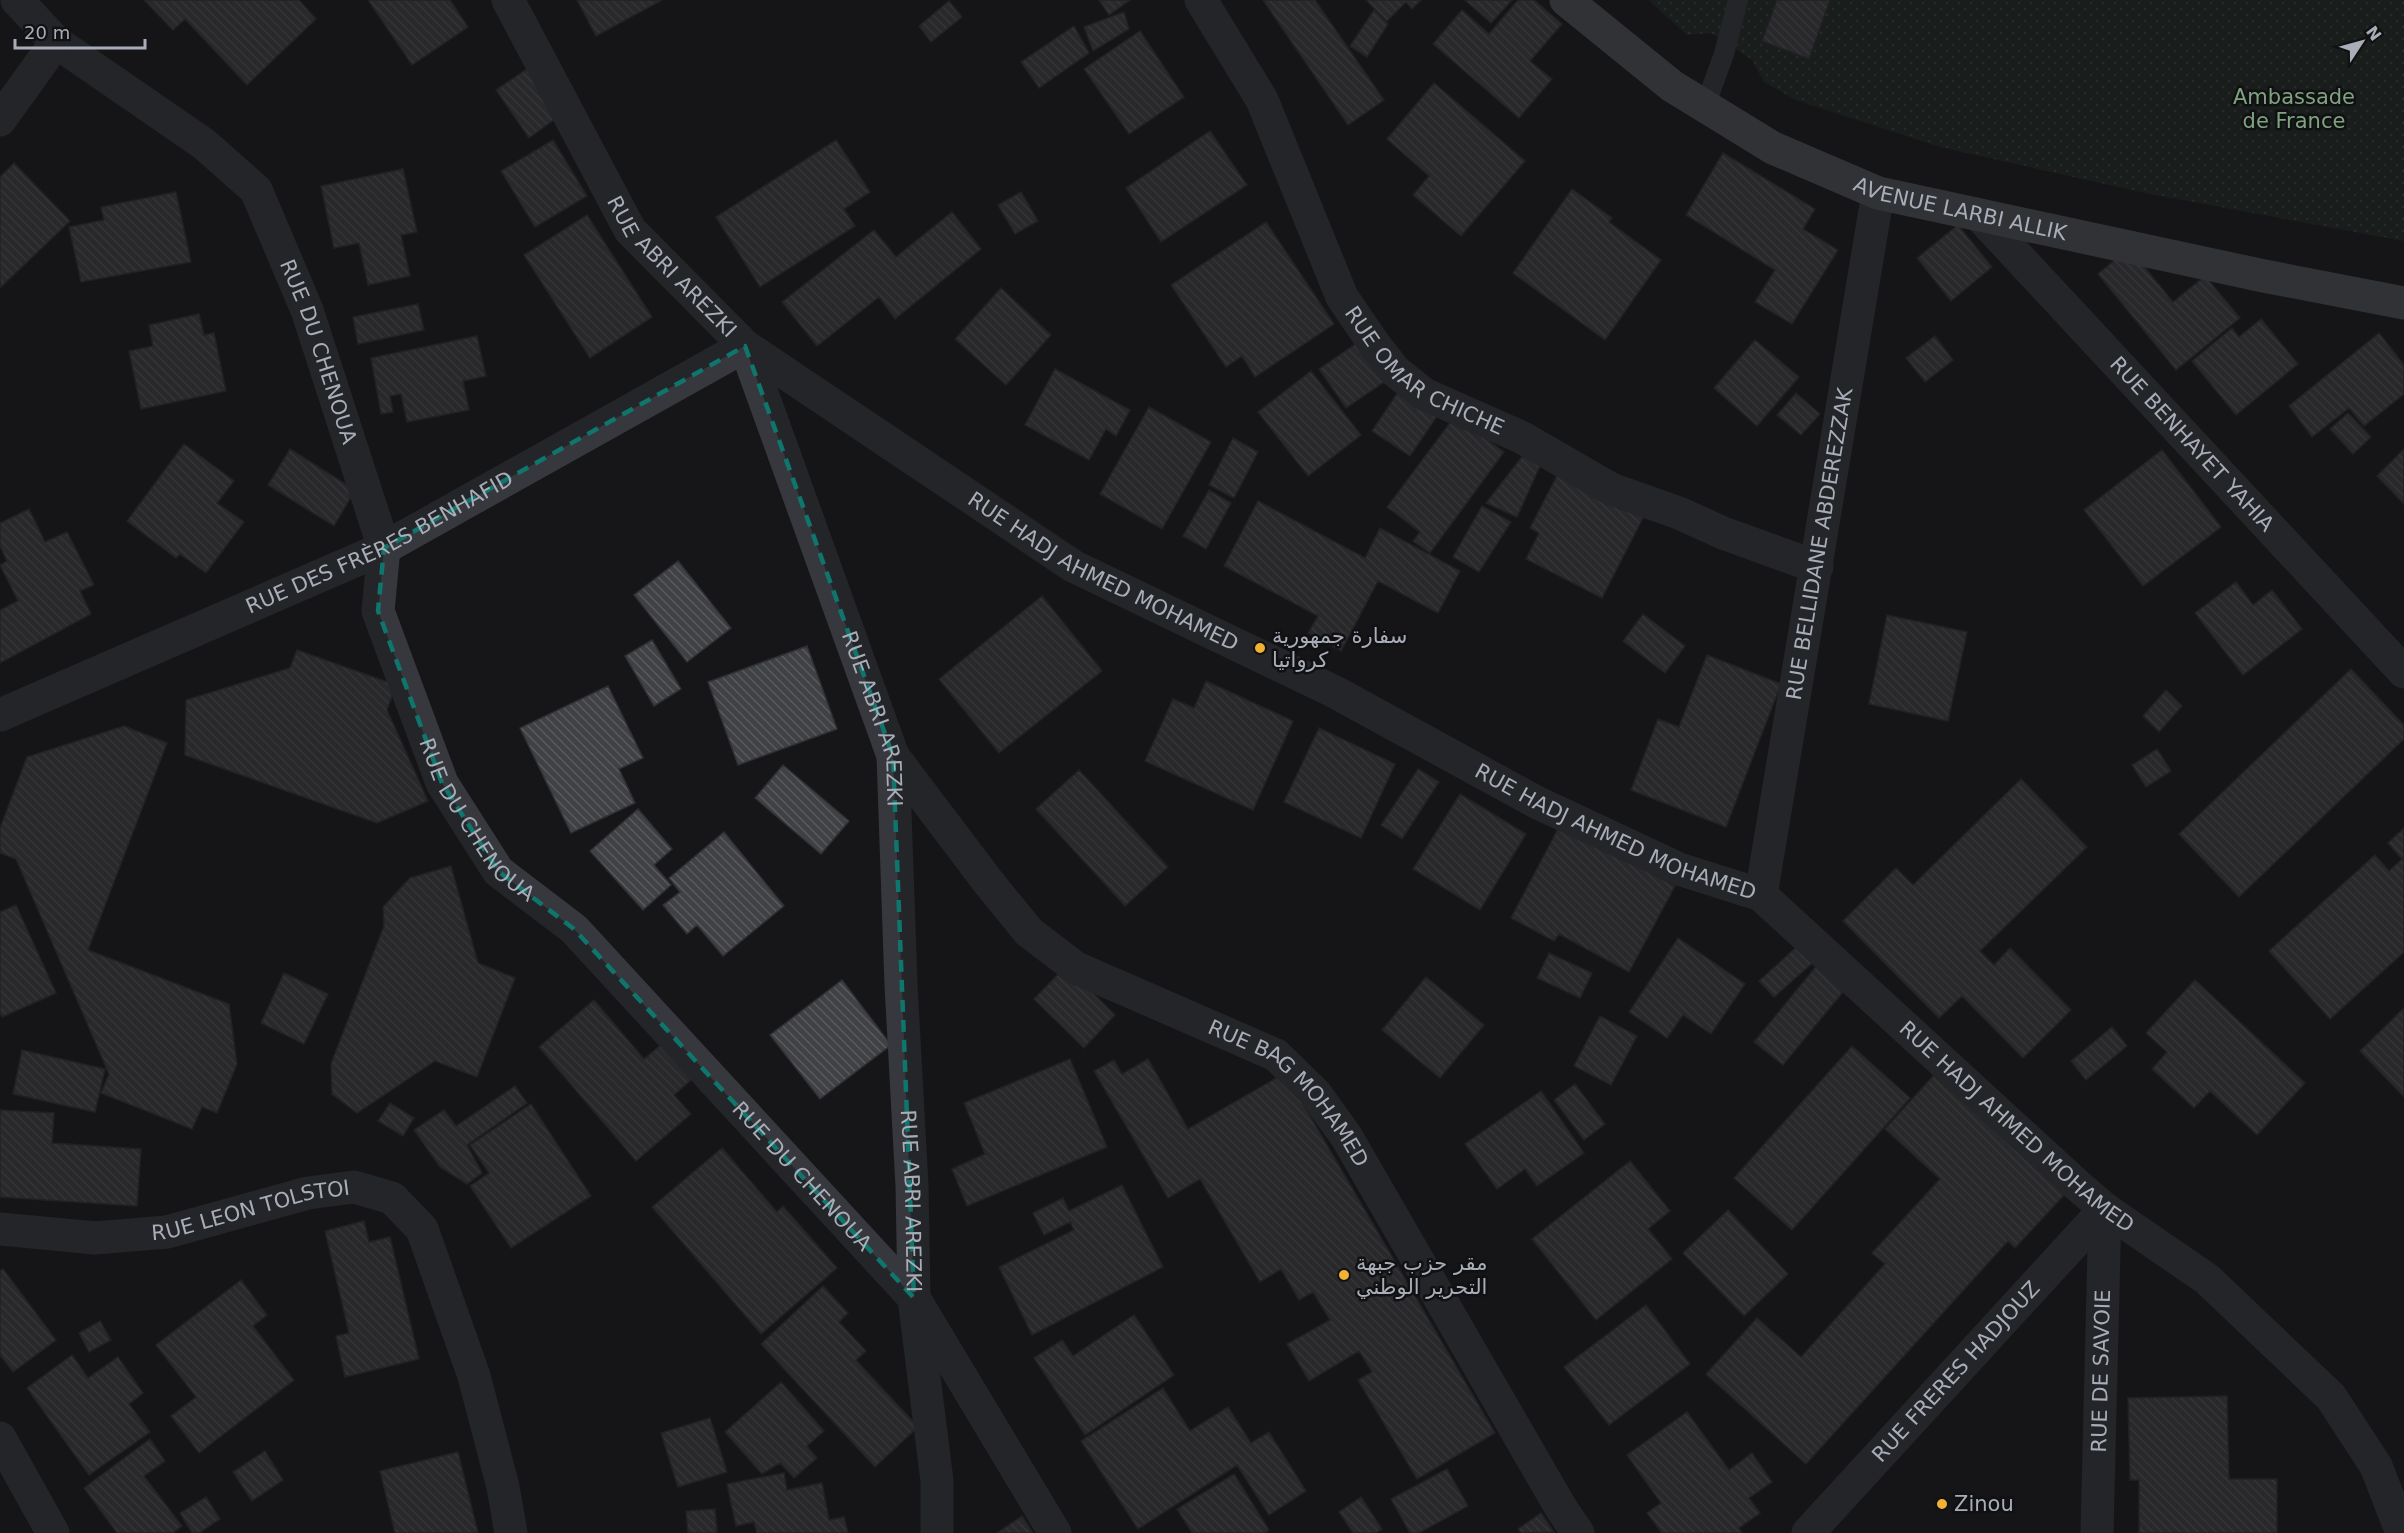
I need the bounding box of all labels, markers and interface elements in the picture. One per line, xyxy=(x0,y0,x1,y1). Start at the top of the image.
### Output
scale bar xyxy=(15,12,146,50)
north arrow xyxy=(2332,12,2392,72)
text: 20 m xyxy=(24,22,70,43)
text: N xyxy=(2362,22,2385,44)
park label: Ambassade de France xyxy=(2233,85,2355,133)
street label: AVENUE LARBI ALLIK xyxy=(1850,172,2070,246)
street label: RUE ABRI AREZKI xyxy=(602,192,741,342)
street label: RUE DU CHENOUA xyxy=(275,256,362,448)
street label: RUE OMAR CHICHE xyxy=(1340,302,1508,440)
street label: RUE BENHAYET YAHIA xyxy=(2105,352,2279,537)
street label: RUE BELLIDANE ABDEREZZAK xyxy=(1782,385,1858,702)
street label: RUE DES FRÈRES BENHAFID xyxy=(242,466,517,619)
street label: RUE HADJ AHMED MOHAMED xyxy=(963,487,1242,656)
place label: سفارة جمهورية كرواتيا xyxy=(1272,624,1407,672)
street label: RUE ABRI AREZKI xyxy=(837,628,907,807)
marker: سفارة جمهورية كرواتيا xyxy=(1253,641,1267,655)
street label: RUE DU CHENOUA xyxy=(414,735,540,907)
street label: RUE HADJ AHMED MOHAMED xyxy=(1471,759,1759,905)
street label: RUE BAG MOHAMED xyxy=(1205,1015,1373,1171)
street label: RUE HADJ AHMED MOHAMED xyxy=(1895,1016,2139,1237)
street label: RUE DU CHENOUA xyxy=(727,1097,877,1256)
street label: RUE ABRI AREZKI xyxy=(896,1109,926,1293)
street label: RUE LEON TOLSTOI xyxy=(150,1176,351,1245)
place label: مقر حزب جبهة التحرير الوطني xyxy=(1356,1251,1487,1299)
marker: مقر حزب جبهة التحرير الوطني xyxy=(1337,1268,1351,1282)
street label: RUE FRERES HADJOUZ xyxy=(1867,1276,2045,1467)
street label: RUE DE SAVOIE xyxy=(2087,1289,2115,1453)
place label: Zinou xyxy=(1954,1492,2014,1516)
marker: Zinou xyxy=(1935,1497,1949,1511)

